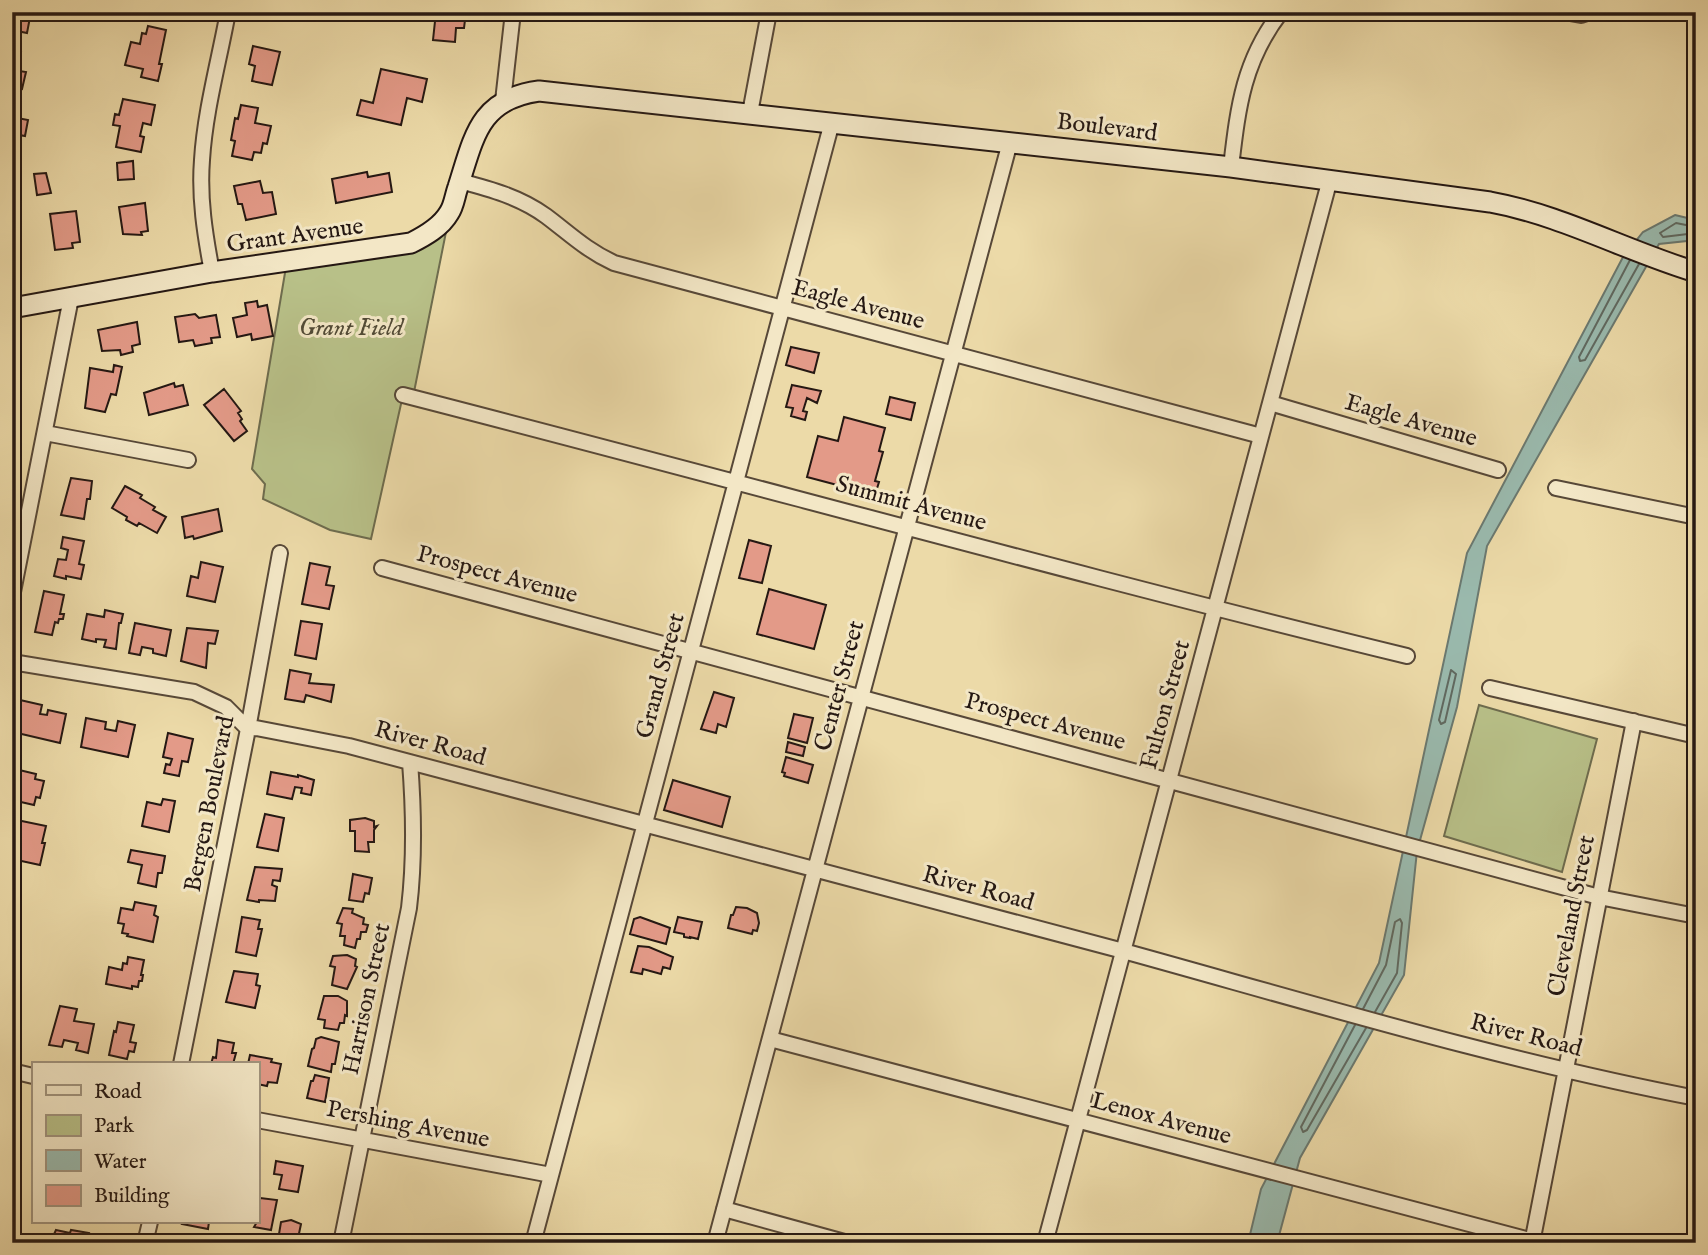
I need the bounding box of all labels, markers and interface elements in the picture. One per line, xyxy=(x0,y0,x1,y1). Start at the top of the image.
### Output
street label: Boulevard xyxy=(1055,106,1159,150)
street label: Grant Avenue xyxy=(225,211,365,261)
street label: Eagle Avenue xyxy=(788,272,928,338)
park label: Grant Field xyxy=(299,313,405,344)
street label: Eagle Avenue xyxy=(1341,387,1481,455)
street label: Summit Avenue xyxy=(832,469,990,539)
street label: Prospect Avenue xyxy=(413,539,581,611)
street label: Grand Street xyxy=(629,610,693,742)
street label: Center Street xyxy=(808,617,872,755)
street label: Fulton Street xyxy=(1134,637,1198,773)
street label: Prospect Avenue xyxy=(961,686,1129,758)
street label: Bergen Boulevard xyxy=(178,713,242,895)
street label: River Road xyxy=(371,714,489,774)
street label: Cleveland Street xyxy=(1541,833,1603,999)
street label: River Road xyxy=(919,859,1037,919)
street label: Harrison Street xyxy=(336,920,398,1078)
street label: River Road xyxy=(1467,1007,1585,1065)
legend xyxy=(32,1062,259,1224)
text: Road xyxy=(94,1079,142,1106)
street label: Lenox Avenue xyxy=(1087,1085,1235,1153)
street label: Pershing Avenue xyxy=(324,1094,492,1156)
text: Park xyxy=(94,1113,135,1140)
text: Water xyxy=(94,1149,147,1176)
text: Building xyxy=(94,1183,170,1210)

